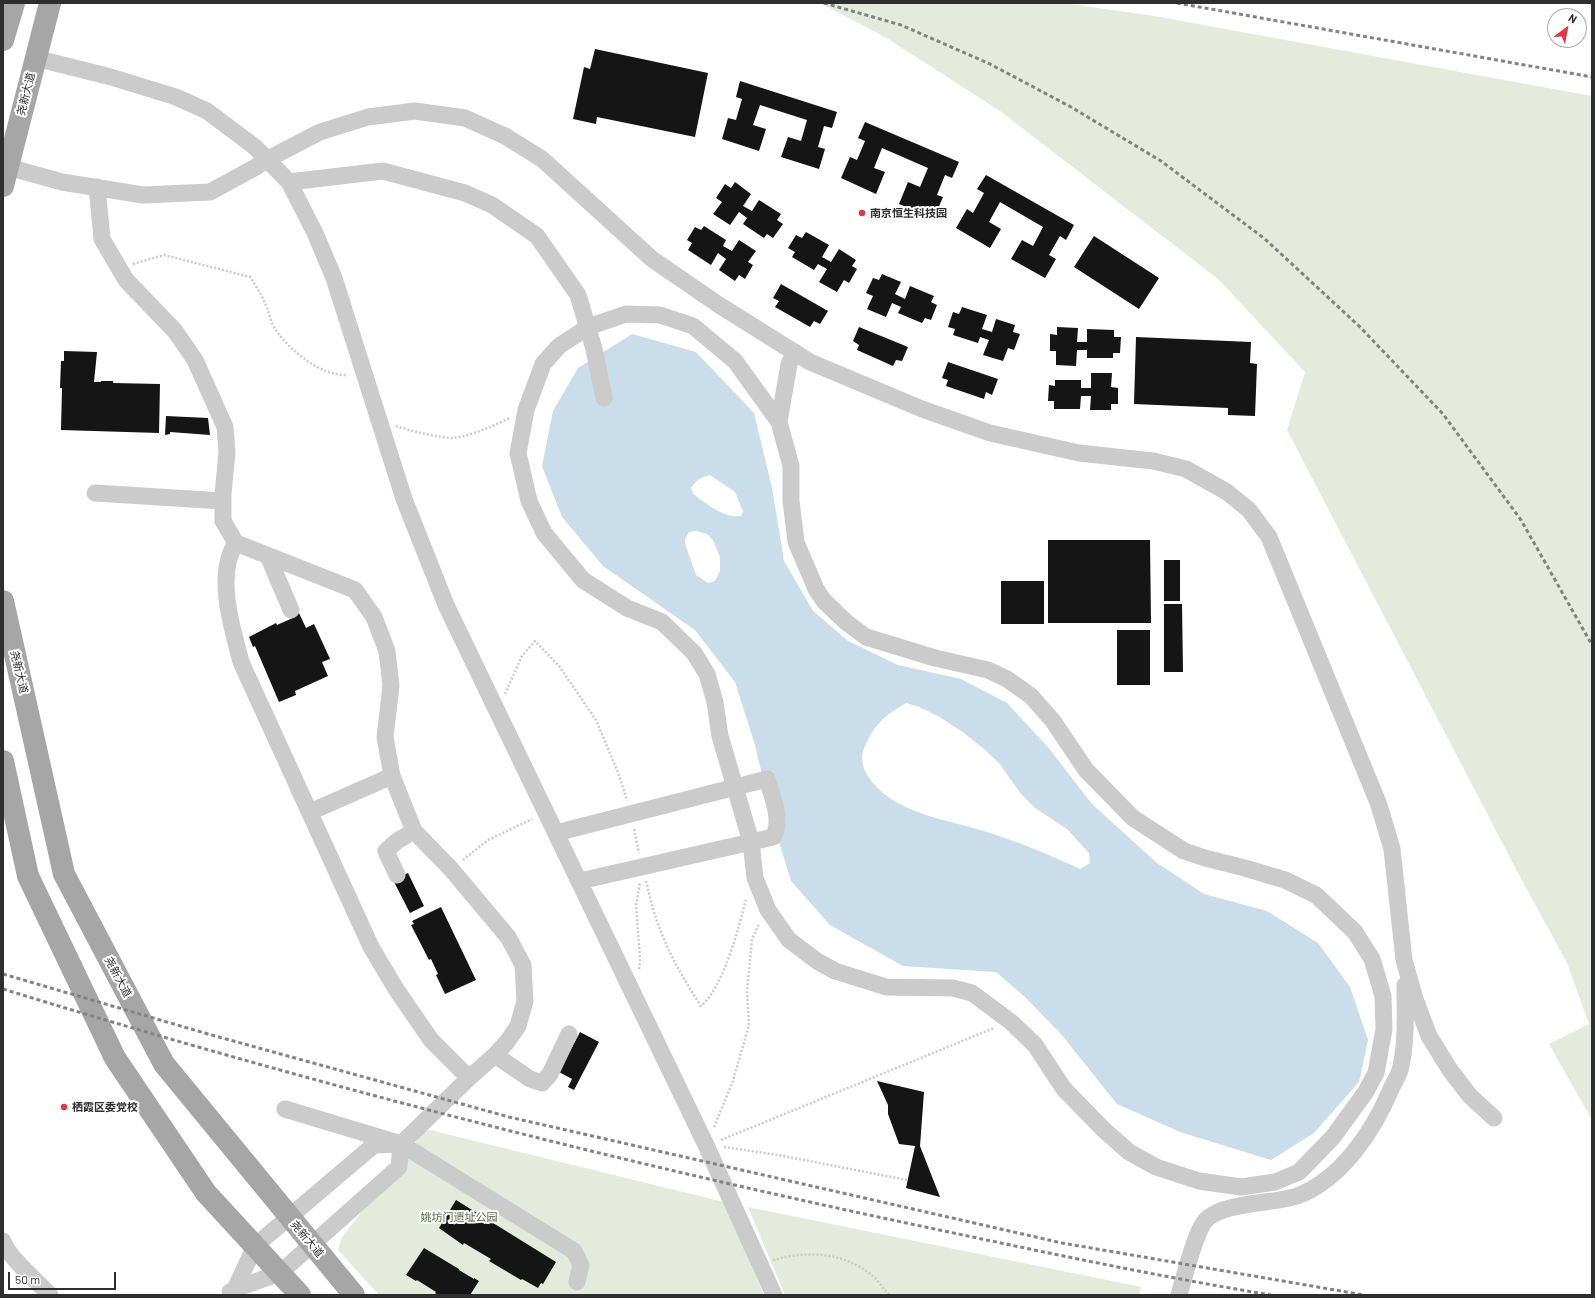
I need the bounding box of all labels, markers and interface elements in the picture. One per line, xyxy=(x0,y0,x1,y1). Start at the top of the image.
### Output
north arrow xyxy=(1547,8,1587,48)
text: N xyxy=(1567,11,1580,26)
street label: 尧新大道 xyxy=(14,71,38,117)
place label: 南京恒生科技园 xyxy=(870,206,947,220)
marker: 南京恒生科技园 xyxy=(857,208,867,218)
street label: 尧新大道 xyxy=(8,649,30,695)
street label: 尧新大道 xyxy=(102,954,134,1000)
place label: 栖霞区委党校 xyxy=(72,1100,138,1114)
marker: 栖霞区委党校 xyxy=(59,1102,69,1112)
park label: 姚坊门遗址公园 xyxy=(421,1210,497,1224)
street label: 尧新大道 xyxy=(288,1218,326,1260)
scale bar xyxy=(10,1264,118,1290)
text: 50 m xyxy=(15,1272,40,1286)

